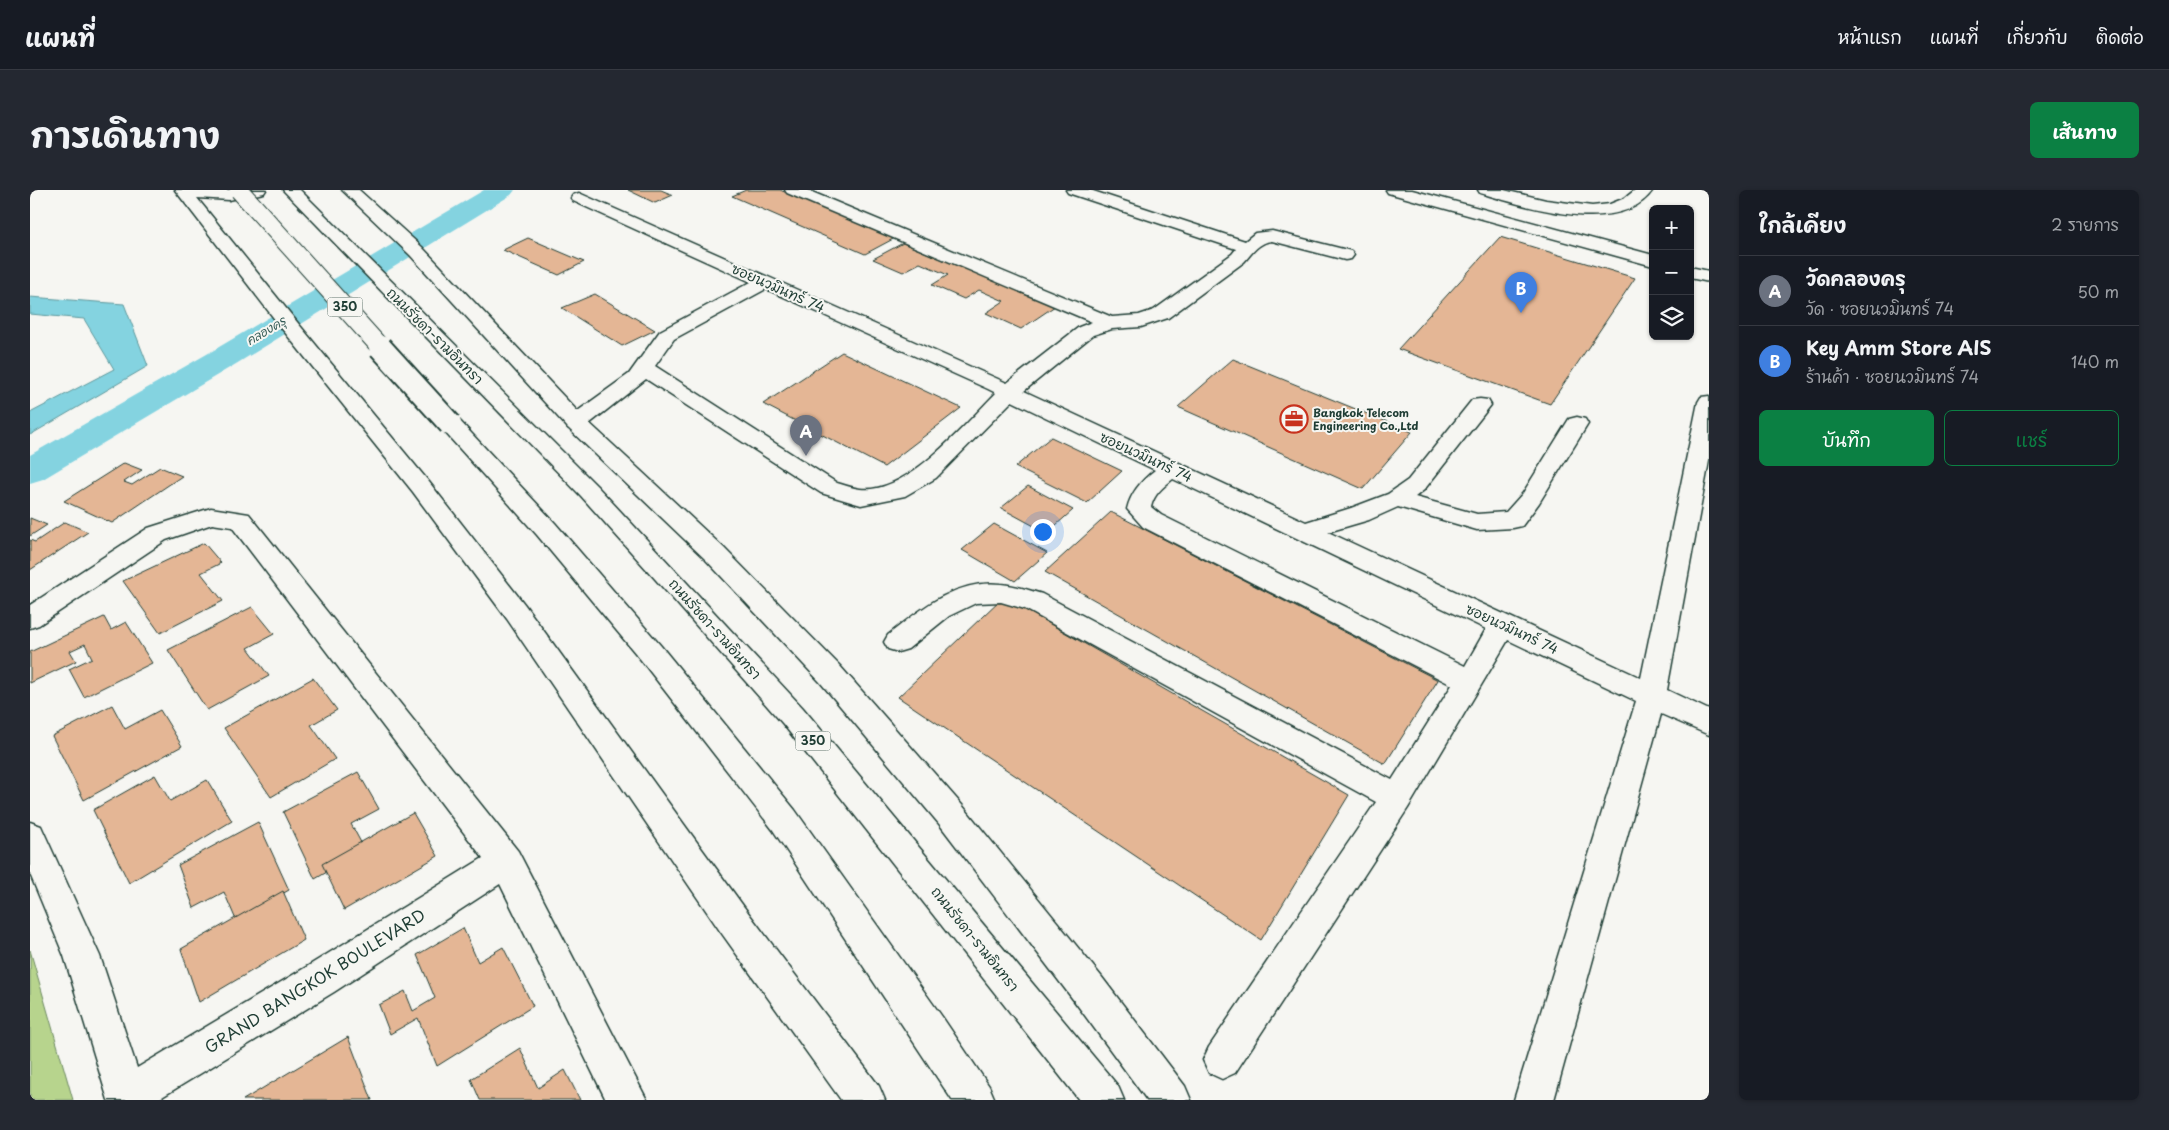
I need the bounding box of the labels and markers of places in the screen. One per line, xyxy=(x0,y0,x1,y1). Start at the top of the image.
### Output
pin: B xyxy=(1505,272,1537,313)
office icon: Bangkok Telecom Engineering Co.,Ltd xyxy=(1279,404,1309,434)
place label: Bangkok Telecom Engineering Co.,Ltd xyxy=(1313,404,1419,434)
pin: A xyxy=(790,415,822,456)

